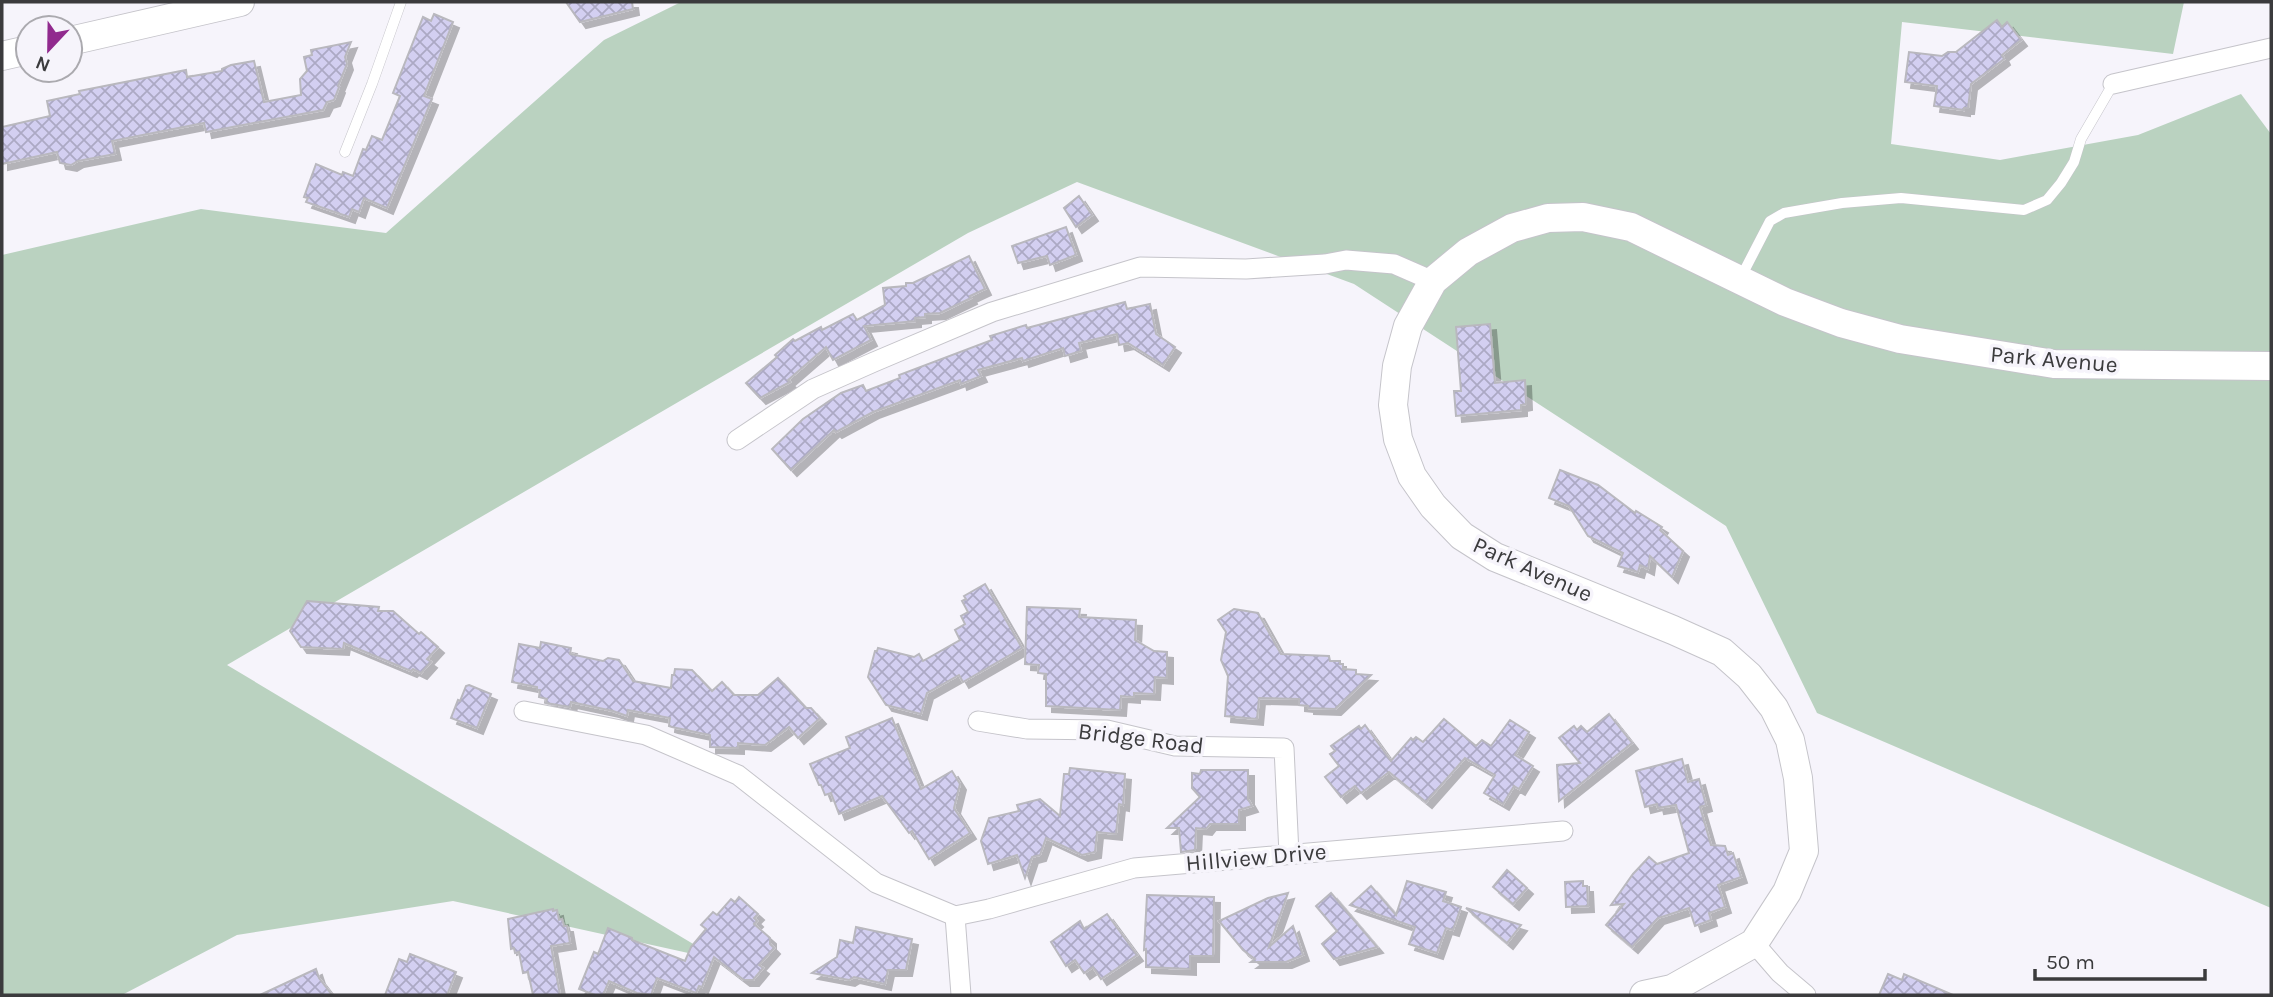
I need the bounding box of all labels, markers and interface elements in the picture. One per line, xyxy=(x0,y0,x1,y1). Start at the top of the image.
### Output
north arrow xyxy=(14,14,84,84)
text: N xyxy=(33,51,53,77)
street label: Park Avenue xyxy=(1989,340,2119,379)
street label: Park Avenue xyxy=(1469,531,1597,608)
street label: Bridge Road xyxy=(1077,717,1205,760)
street label: Hillview Drive xyxy=(1185,838,1328,877)
scale bar xyxy=(2035,937,2205,981)
text: 50 m xyxy=(2046,950,2095,974)

